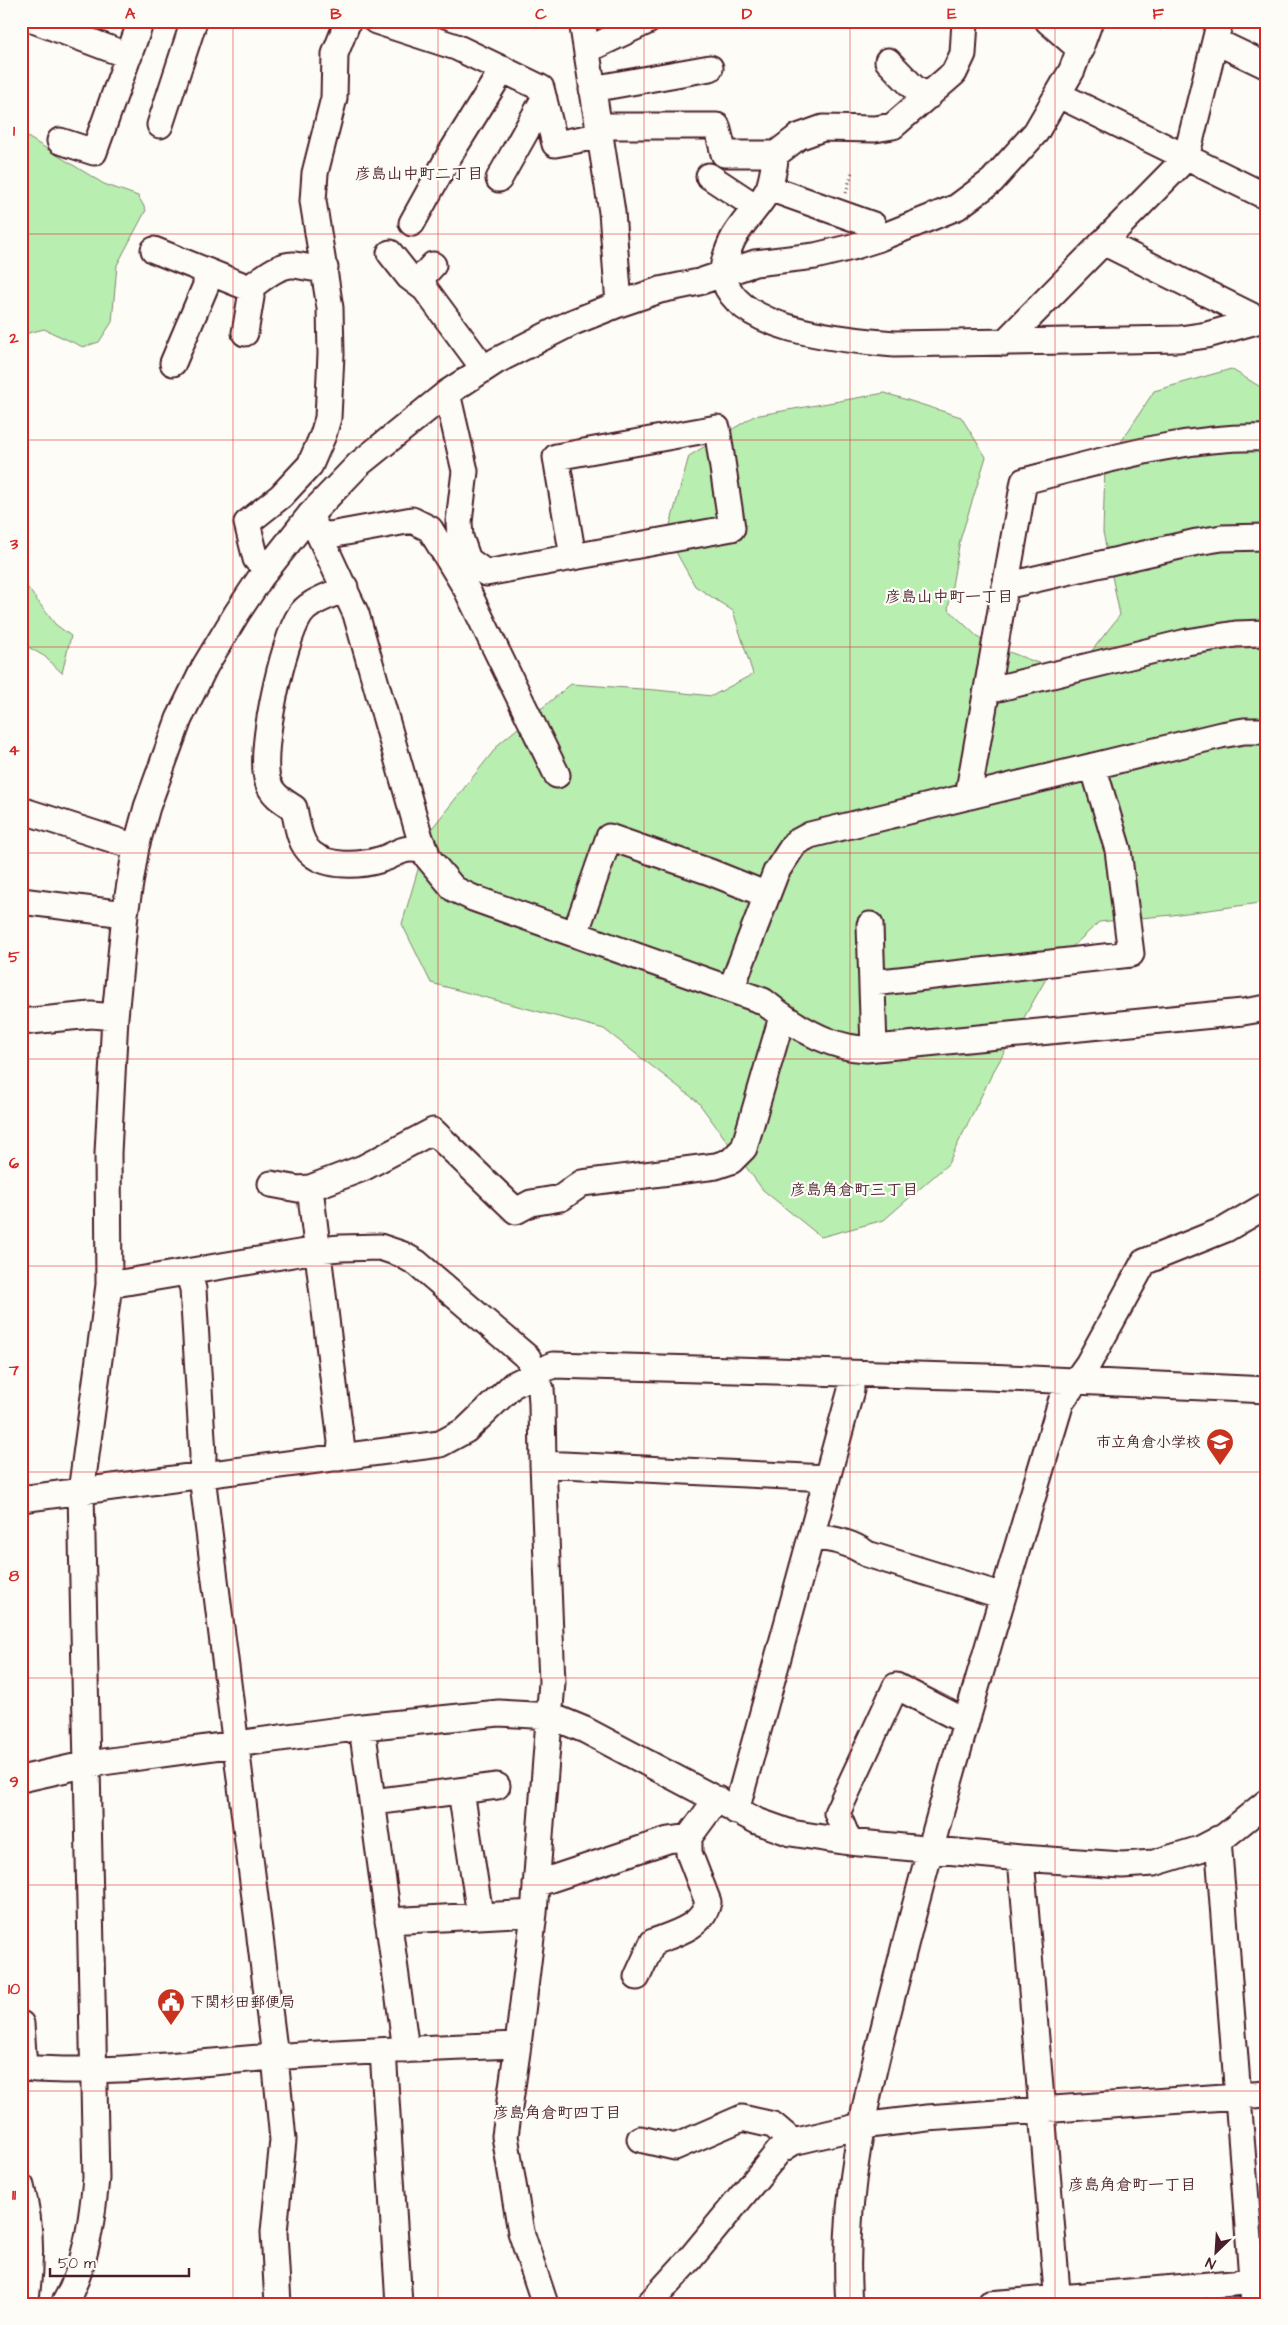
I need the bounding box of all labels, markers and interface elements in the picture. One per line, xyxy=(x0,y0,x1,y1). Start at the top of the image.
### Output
text: A xyxy=(125,3,136,25)
text: B xyxy=(330,3,342,25)
text: C xyxy=(535,3,547,25)
text: D xyxy=(742,3,753,25)
text: E xyxy=(947,3,957,25)
text: F xyxy=(1152,3,1164,25)
text: 1 xyxy=(13,120,16,142)
district label: 彦島山中町二丁目 xyxy=(355,163,483,185)
text: 2 xyxy=(8,327,19,349)
text: 3 xyxy=(9,533,19,555)
district label: 彦島山中町一丁目 xyxy=(885,586,1013,608)
text: 4 xyxy=(9,739,20,761)
text: 5 xyxy=(8,946,20,968)
text: 6 xyxy=(9,1152,19,1174)
district label: 彦島角倉町三丁目 xyxy=(790,1179,918,1201)
text: 7 xyxy=(8,1359,19,1381)
school or university icon: 市立角倉小学校 xyxy=(1205,1427,1235,1466)
place label: 市立角倉小学校 xyxy=(1096,1432,1201,1453)
text: 8 xyxy=(9,1565,20,1587)
text: 9 xyxy=(9,1771,19,1793)
text: 10 xyxy=(8,1978,20,2000)
public building icon: 下関杉田郵便局 xyxy=(156,1987,186,2026)
place label: 下関杉田郵便局 xyxy=(190,1992,295,2013)
district label: 彦島角倉町四丁目 xyxy=(493,2102,621,2124)
district label: 彦島角倉町一丁目 xyxy=(1068,2174,1196,2196)
text: 11 xyxy=(12,2184,17,2206)
north arrow xyxy=(1190,2228,1240,2278)
scale bar xyxy=(50,2245,189,2277)
text: N xyxy=(1203,2252,1219,2274)
text: 50 m xyxy=(58,2253,96,2274)

